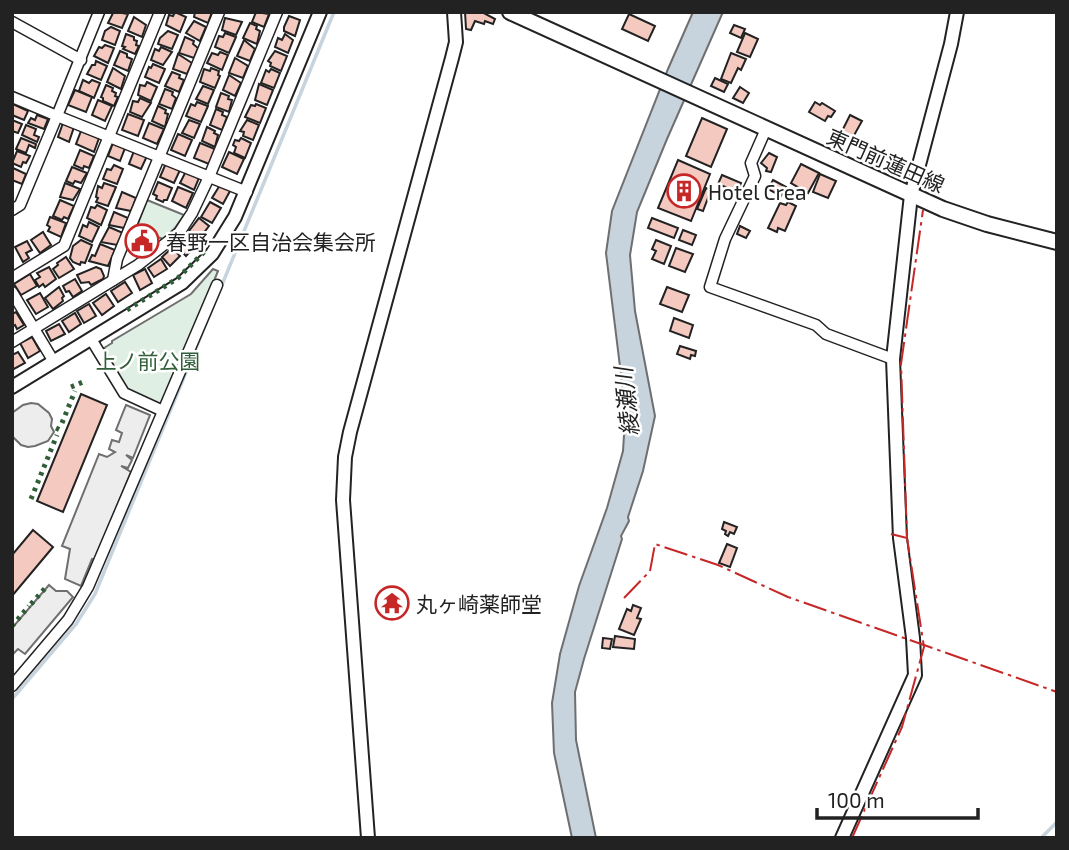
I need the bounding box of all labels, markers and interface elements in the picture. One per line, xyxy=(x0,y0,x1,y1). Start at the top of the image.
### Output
street label: 東門前蓮田線 xyxy=(823,123,949,197)
building icon: Hotel Crea xyxy=(665,172,703,210)
place label: Hotel Crea xyxy=(708,179,807,204)
public building icon: 春野一区自治会集会所 xyxy=(123,222,161,260)
place label: 春野一区自治会集会所 xyxy=(166,229,376,254)
park label: 上ノ前公園 xyxy=(96,348,201,373)
water label: 綾瀬川 xyxy=(608,363,644,438)
temple icon: 丸ヶ崎薬師堂 xyxy=(373,584,411,622)
place label: 丸ヶ崎薬師堂 xyxy=(416,591,542,616)
scale bar xyxy=(817,776,978,820)
text: 100 m xyxy=(828,787,885,812)

